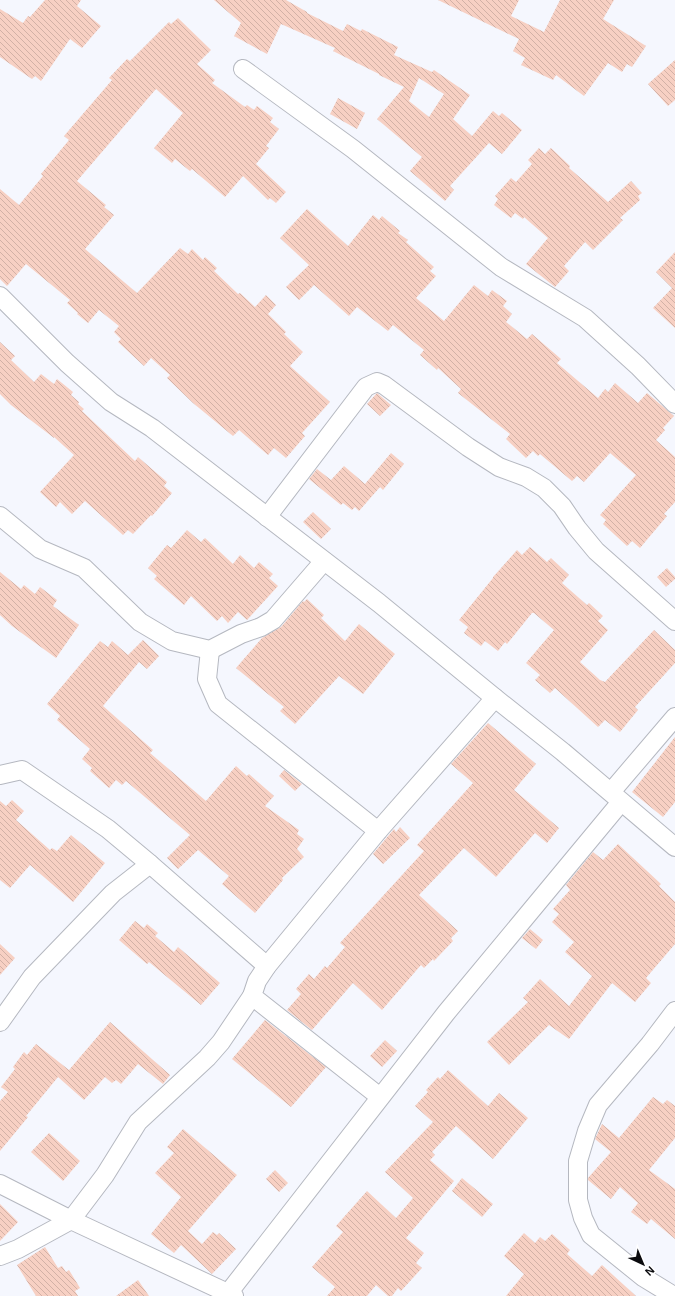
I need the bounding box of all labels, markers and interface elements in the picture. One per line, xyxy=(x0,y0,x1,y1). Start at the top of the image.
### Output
north arrow xyxy=(623,1244,663,1284)
text: N xyxy=(643,1264,657,1278)

